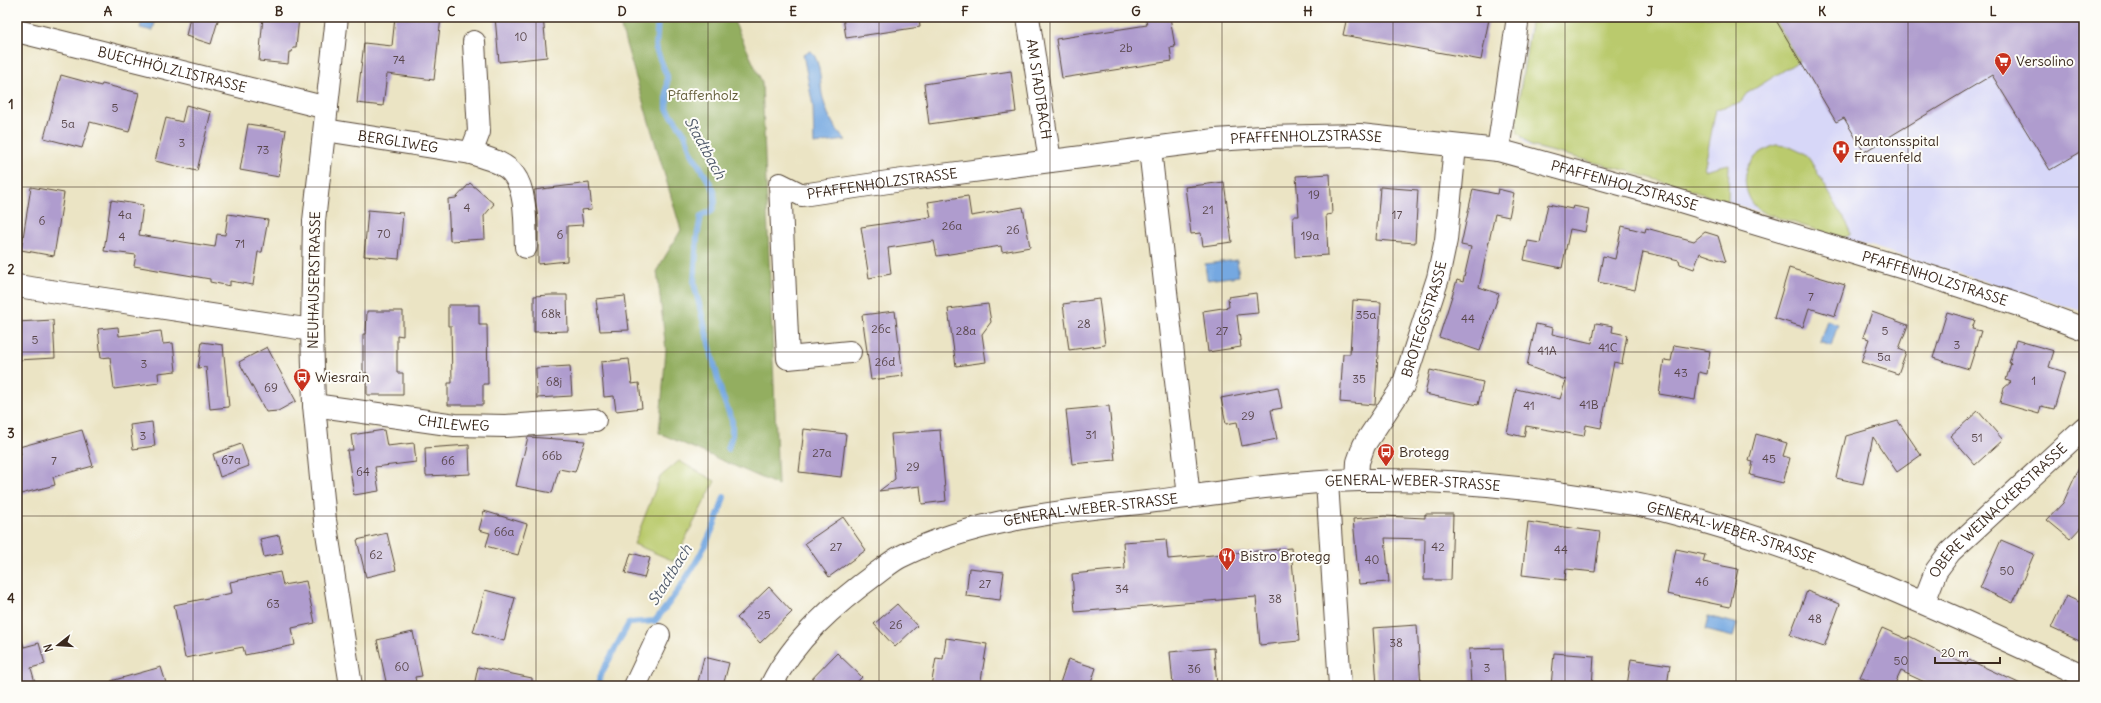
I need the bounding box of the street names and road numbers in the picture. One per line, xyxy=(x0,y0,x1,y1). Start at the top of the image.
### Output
street label: AM STADTBACH xyxy=(1022,38,1056,141)
street label: BUECHHÖLZLISTRASSE xyxy=(96,42,249,97)
street label: BERGLIWEG xyxy=(357,126,439,157)
street label: PFAFFENHOLZSTRASSE xyxy=(1230,126,1383,148)
street label: PFAFFENHOLZSTRASSE xyxy=(1549,156,1700,215)
street label: PFAFFENHOLZSTRASSE xyxy=(806,164,958,203)
street label: NEUHAUSERSTRASSE xyxy=(304,211,324,349)
street label: PFAFFENHOLZSTRASSE xyxy=(1860,247,2010,310)
street label: BROTEGGSTRASSE xyxy=(1397,259,1450,379)
street label: CHILEWEG xyxy=(417,411,490,435)
street label: OBERE WEINACKERSTRASSE xyxy=(1925,439,2071,580)
street label: GENERAL-WEBER-STRASSE xyxy=(1324,471,1501,495)
street label: GENERAL-WEBER-STRASSE xyxy=(1002,489,1179,531)
street label: GENERAL-WEBER-STRASSE xyxy=(1645,498,1818,567)

